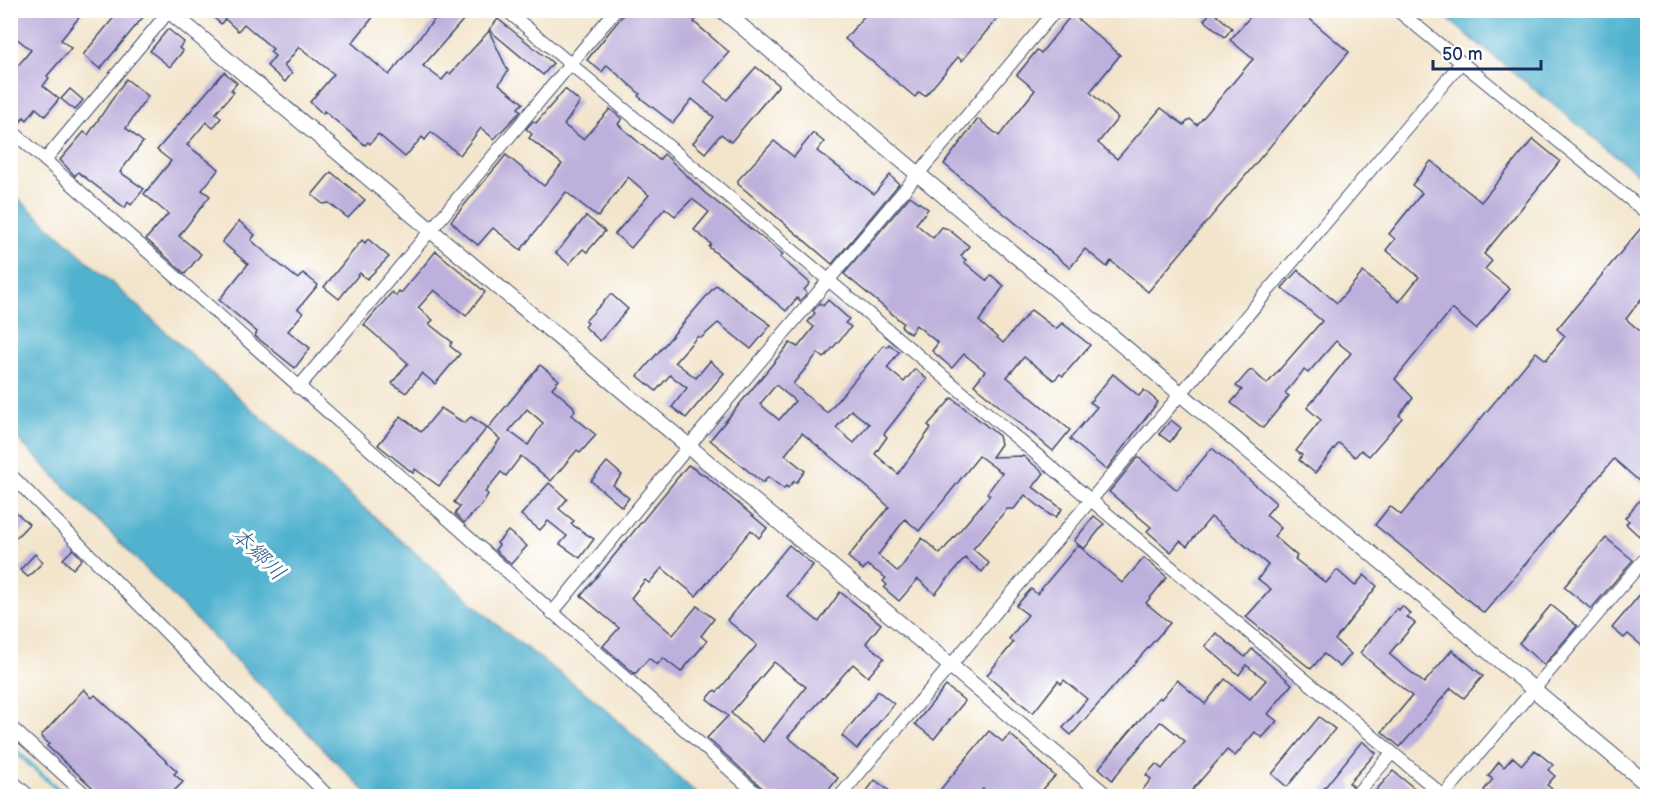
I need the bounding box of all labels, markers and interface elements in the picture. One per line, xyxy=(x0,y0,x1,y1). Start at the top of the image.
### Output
scale bar xyxy=(1433,33,1541,71)
text: 50 m xyxy=(1442,44,1483,65)
water label: 本郷川 xyxy=(225,521,291,587)

